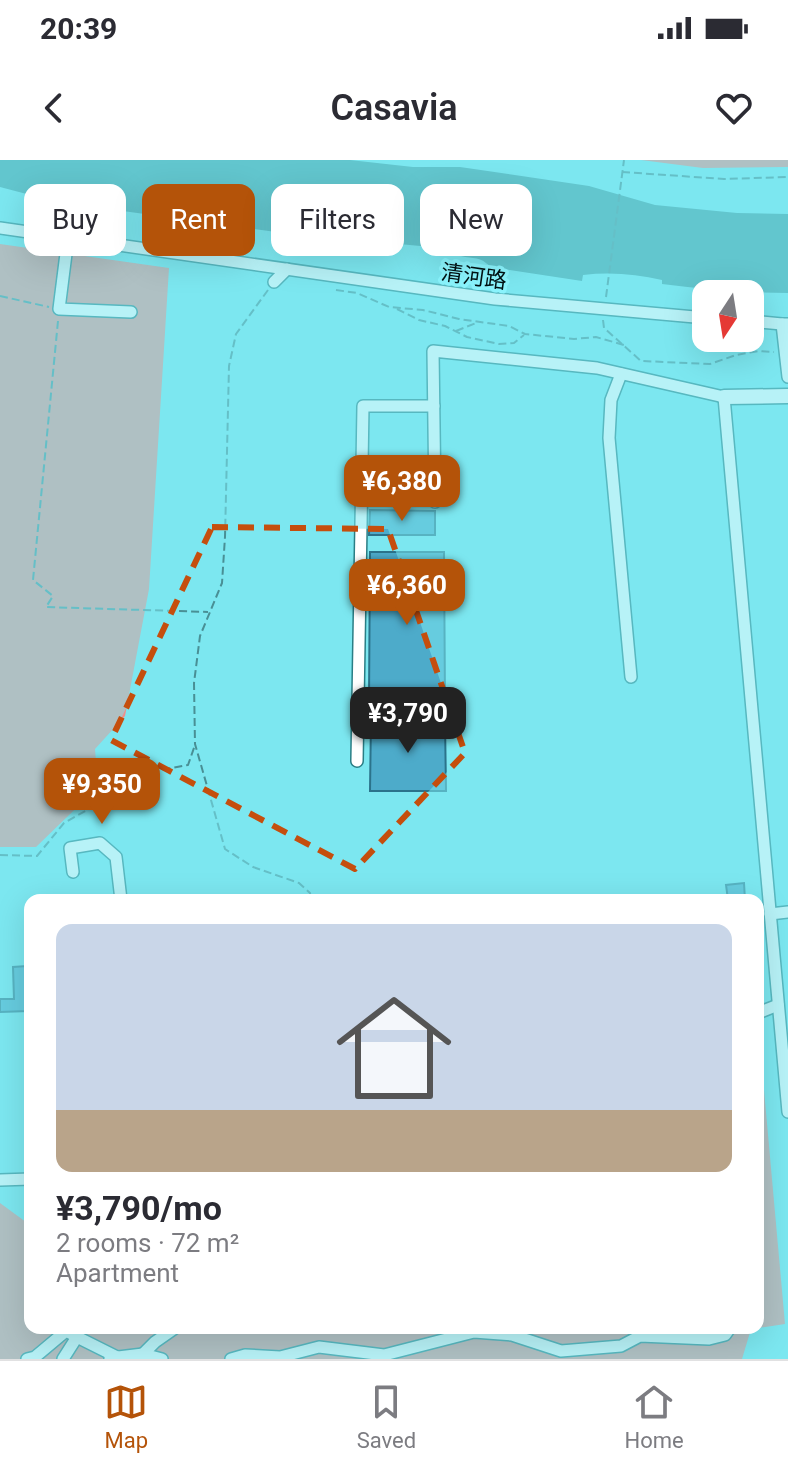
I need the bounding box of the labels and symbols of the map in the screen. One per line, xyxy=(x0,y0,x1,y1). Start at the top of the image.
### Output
street label: 清河路 xyxy=(440,260,508,293)
north arrow xyxy=(692,280,764,352)
pin: ¥6,380 xyxy=(337,455,467,523)
pin: ¥6,360 xyxy=(342,559,472,627)
pin: ¥3,790 xyxy=(343,687,473,755)
pin: ¥9,350 xyxy=(37,758,167,826)

